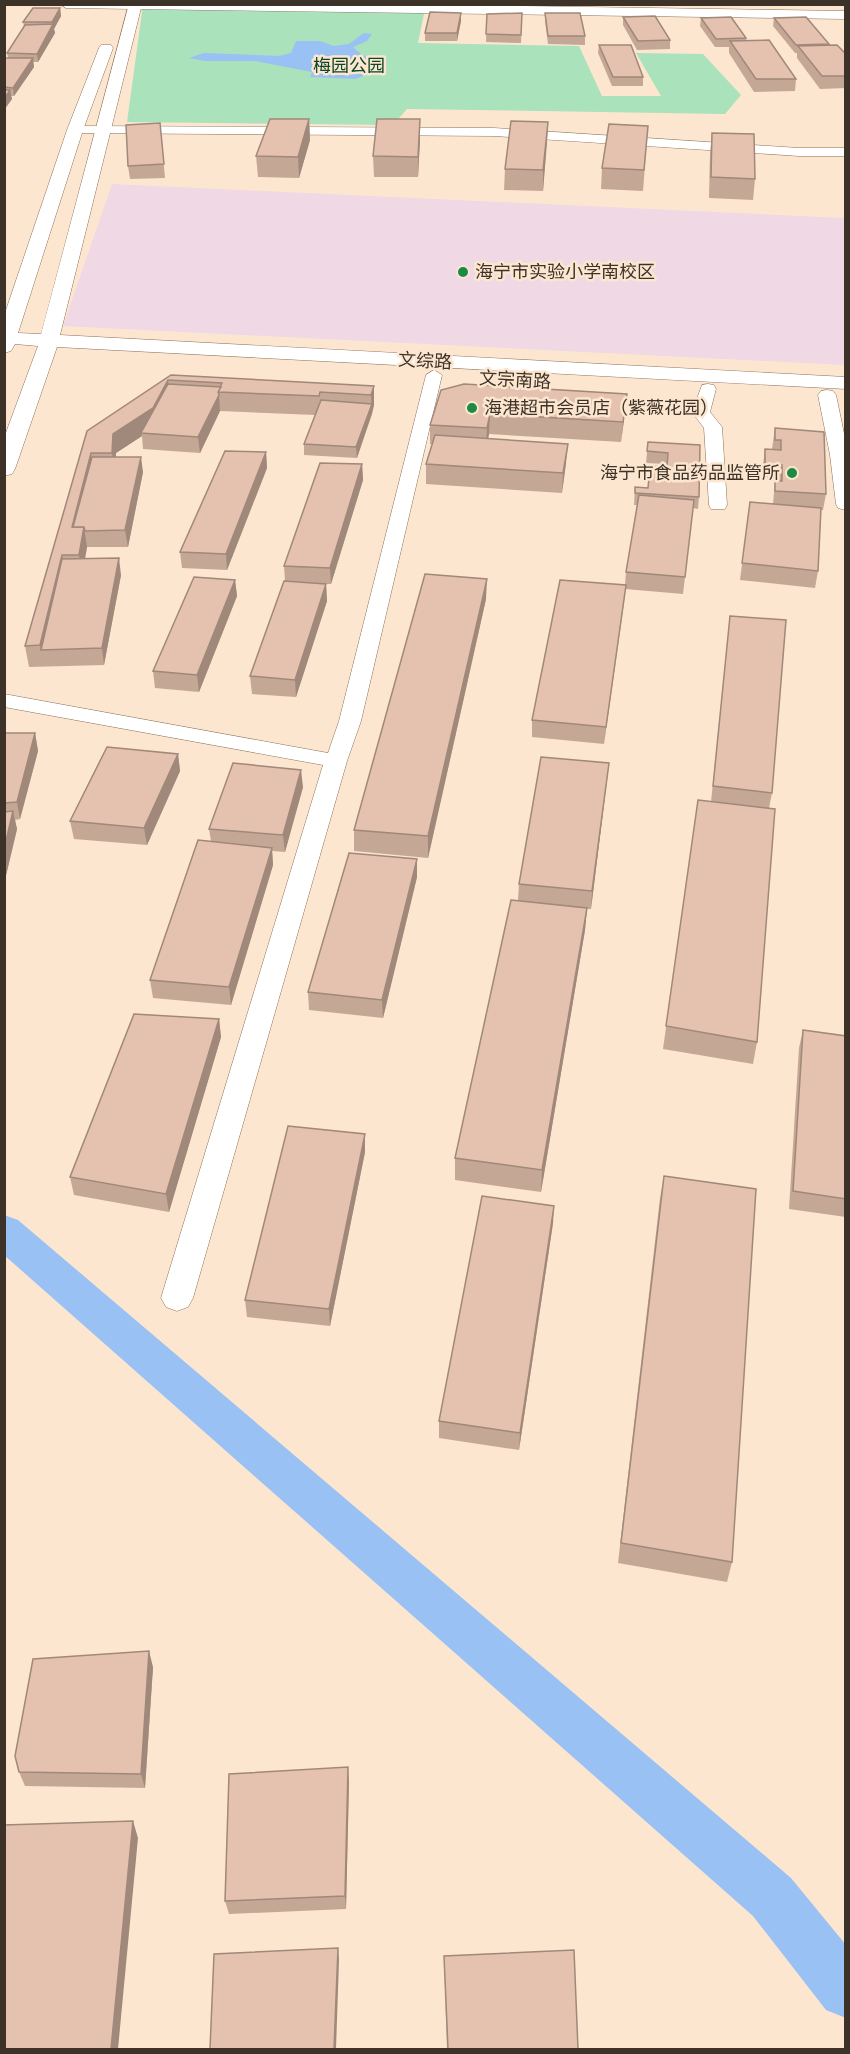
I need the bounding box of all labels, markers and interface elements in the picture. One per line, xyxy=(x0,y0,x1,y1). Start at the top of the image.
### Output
park label: 梅园公园 xyxy=(313,53,385,78)
place label: 海宁市实验小学南校区 xyxy=(475,259,655,284)
marker: 海宁市实验小学南校区 xyxy=(456,265,470,279)
street label: 文综路 xyxy=(397,347,453,374)
street label: 文宗南路 xyxy=(478,365,552,394)
place label: 海港超市会员店（紫薇花园） xyxy=(484,395,718,420)
marker: 海港超市会员店（紫薇花园） xyxy=(465,401,479,415)
place label: 海宁市食品药品监管所 xyxy=(600,460,780,485)
marker: 海宁市食品药品监管所 xyxy=(785,466,799,480)

